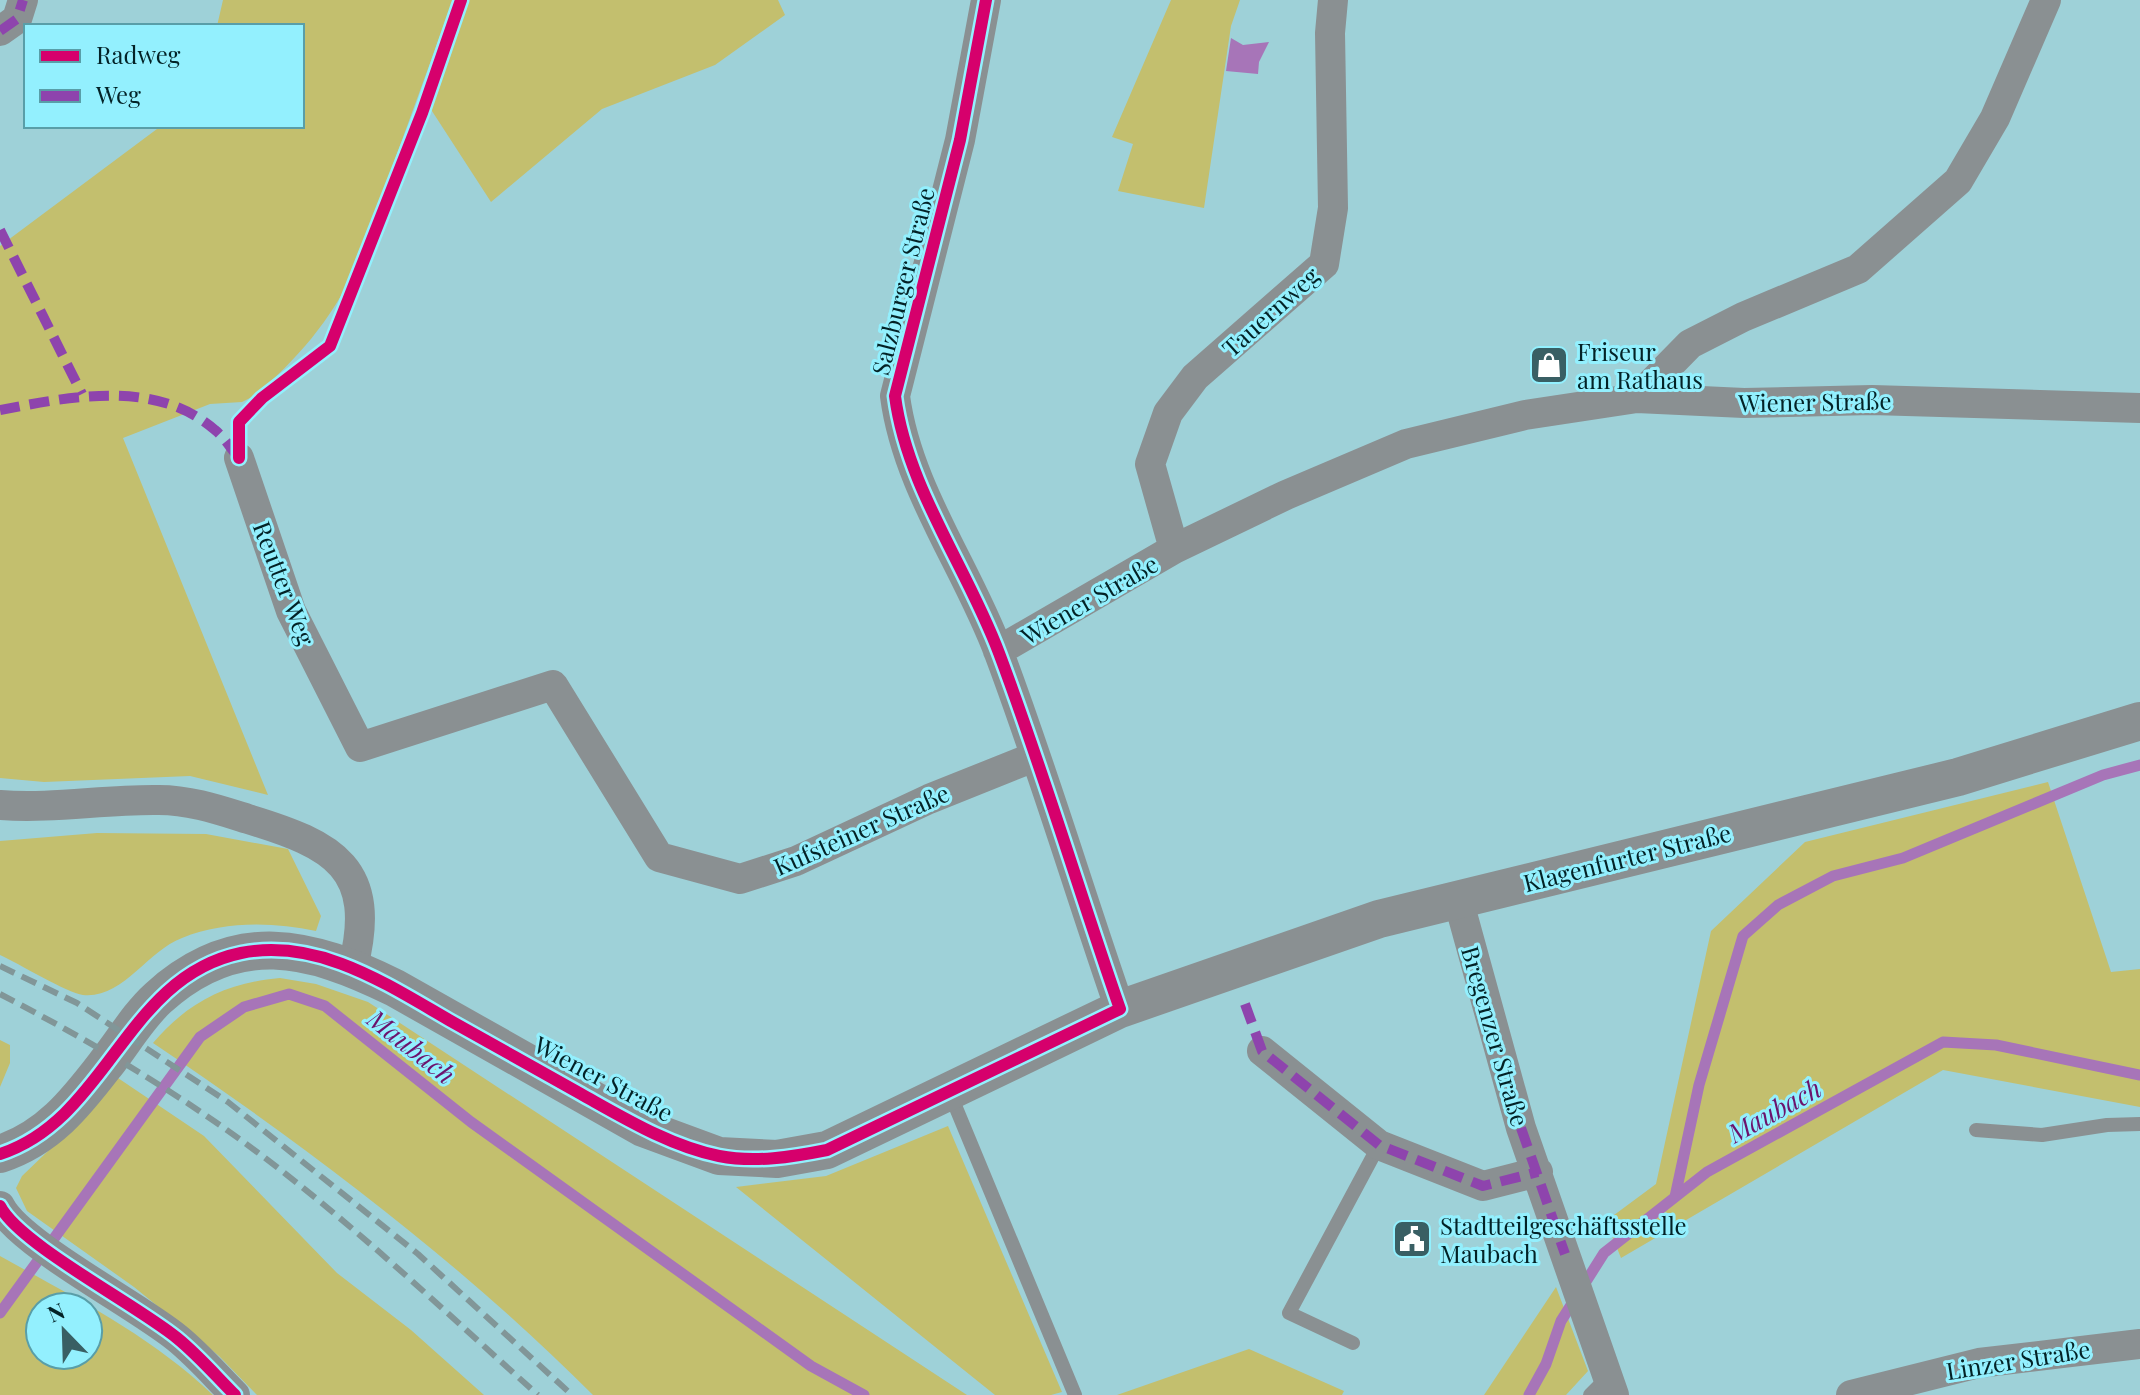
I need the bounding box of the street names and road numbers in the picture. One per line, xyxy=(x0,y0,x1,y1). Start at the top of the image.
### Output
street label: Salzburger Straße xyxy=(863,184,941,378)
street label: Tauernweg xyxy=(1215,259,1326,363)
street label: Wiener Straße xyxy=(1737,384,1892,418)
street label: Reutter Weg xyxy=(247,517,323,650)
street label: Wiener Straße xyxy=(1014,547,1163,652)
street label: Kufsteiner Straße xyxy=(768,776,954,882)
street label: Klagenfurter Straße xyxy=(1520,816,1734,898)
street label: Bregenzer Straße xyxy=(1455,942,1537,1130)
street label: Wiener Straße xyxy=(528,1027,679,1128)
street label: Linzer Straße xyxy=(1944,1332,2092,1386)

